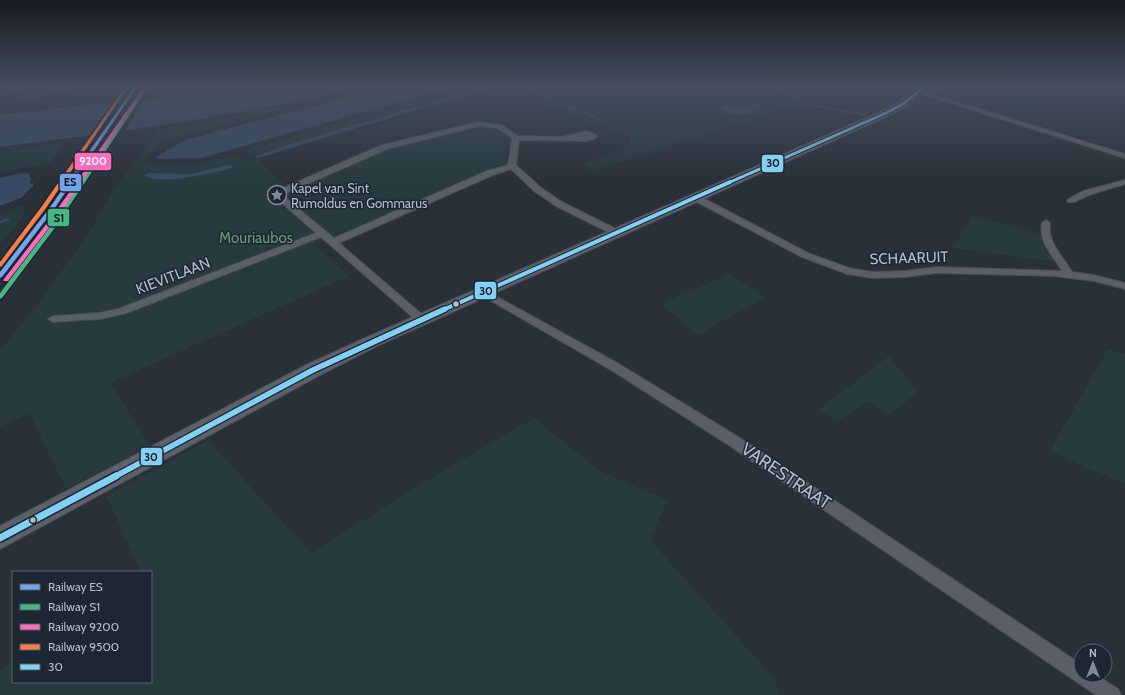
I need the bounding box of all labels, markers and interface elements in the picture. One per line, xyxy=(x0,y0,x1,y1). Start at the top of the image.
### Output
line badge: 9200 xyxy=(74,152,112,171)
text: 9200 xyxy=(79,154,107,168)
line badge: 30 xyxy=(761,154,784,173)
text: 30 xyxy=(766,156,780,170)
line badge: ES xyxy=(59,173,82,192)
text: ES xyxy=(64,175,77,189)
place label: Kapel van Sint Rumoldus en Gommarus xyxy=(291,180,428,211)
place icon: Kapel van Sint Rumoldus en Gommarus xyxy=(266,184,288,206)
line badge: S1 xyxy=(47,208,70,227)
text: S1 xyxy=(54,211,64,225)
park label: Mouriaubos xyxy=(219,229,293,247)
street label: SCHAARUIT xyxy=(869,248,949,268)
street label: KIEVITLAAN xyxy=(133,254,213,298)
line badge: 30 xyxy=(474,281,497,300)
text: 30 xyxy=(479,284,493,298)
unlabelled marker xyxy=(451,299,461,309)
street label: VARESTRAAT xyxy=(737,438,835,514)
line badge: 30 xyxy=(140,447,163,466)
text: 30 xyxy=(144,450,158,464)
unlabelled marker xyxy=(28,515,38,525)
legend xyxy=(12,571,152,683)
text: Railway ES xyxy=(48,579,103,594)
text: Railway S1 xyxy=(48,599,100,614)
text: Railway 9200 xyxy=(48,619,119,634)
text: Railway 9500 xyxy=(48,639,119,654)
north arrow xyxy=(1073,643,1113,683)
text: N xyxy=(1089,646,1097,660)
text: 30 xyxy=(48,659,63,674)

